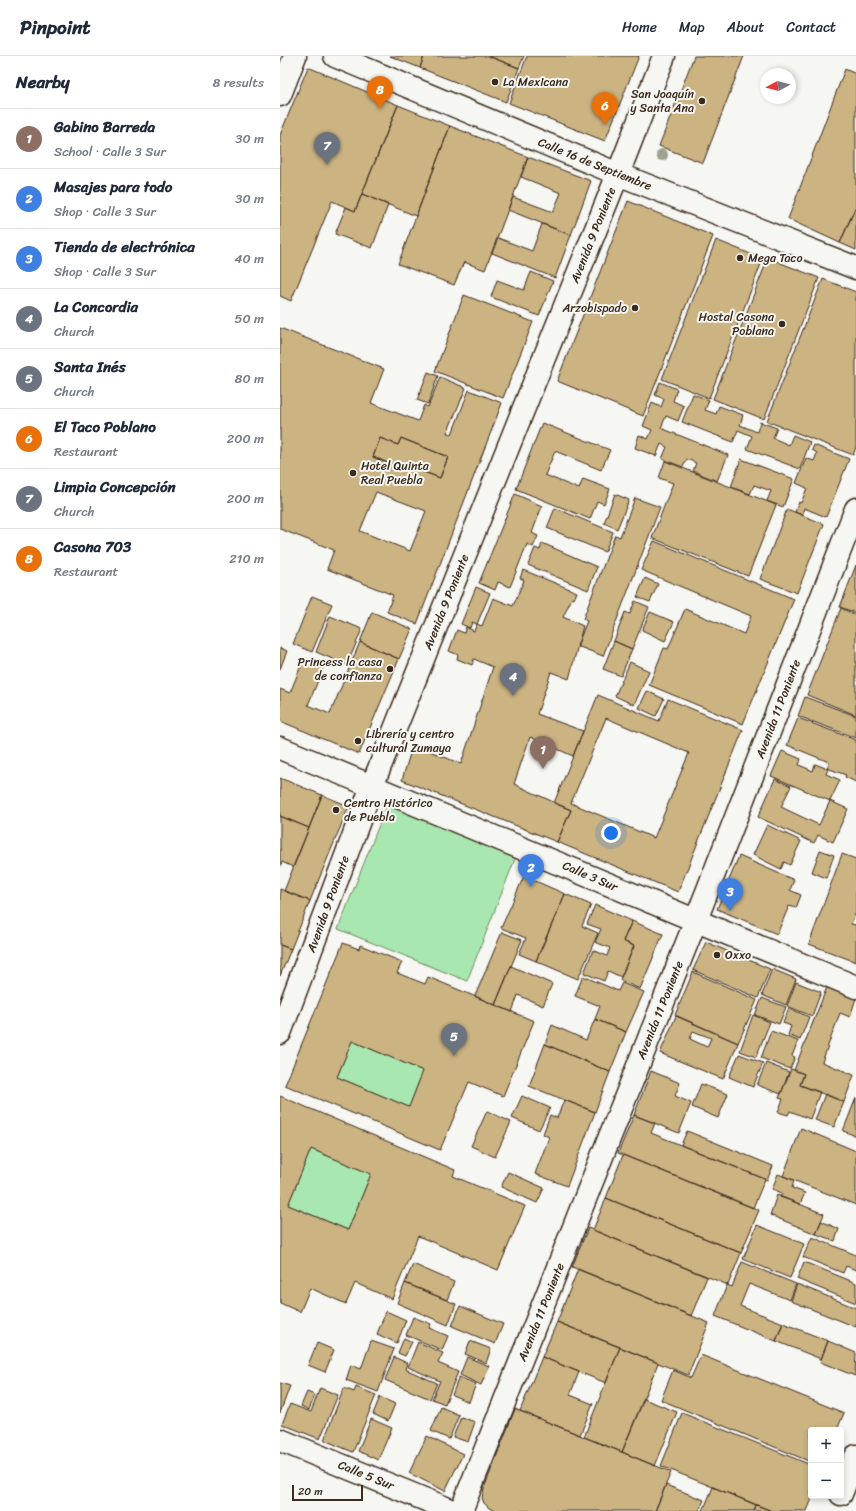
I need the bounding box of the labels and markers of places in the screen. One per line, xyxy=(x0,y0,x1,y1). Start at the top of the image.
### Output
place label: La Mexicana xyxy=(503,71,569,93)
pin: 8 xyxy=(367,76,393,109)
marker: La Mexicana xyxy=(490,77,500,87)
place label: San Joaquín y Santa Ana xyxy=(630,83,694,119)
pin: 6 xyxy=(592,92,618,125)
marker: San Joaquín y Santa Ana xyxy=(697,96,707,106)
pin: 7 xyxy=(314,132,340,165)
place label: Mega Taco xyxy=(748,247,803,269)
marker: Mega Taco xyxy=(735,253,745,263)
place label: Arzobispado xyxy=(561,297,627,319)
marker: Arzobispado xyxy=(630,303,640,313)
place label: Hostal Casona Poblana xyxy=(698,306,775,342)
marker: Hostal Casona Poblana xyxy=(777,319,787,329)
place label: Hotel Quinta Real Puebla xyxy=(361,455,430,491)
marker: Hotel Quinta Real Puebla xyxy=(348,468,358,478)
place label: Princess la casa de confianza xyxy=(298,651,383,687)
pin: 4 xyxy=(500,663,526,696)
marker: Princess la casa de confianza xyxy=(385,664,395,674)
place label: Librería y centro cultural Zumaya xyxy=(366,723,454,759)
marker: Librería y centro cultural Zumaya xyxy=(353,736,363,746)
pin: 1 xyxy=(530,736,556,769)
place label: Centro Histórico de Puebla xyxy=(344,792,433,828)
marker: Centro Histórico de Puebla xyxy=(331,805,341,815)
pin: 2 xyxy=(518,854,544,887)
pin: 3 xyxy=(717,878,743,911)
place label: Oxxo xyxy=(725,944,751,966)
marker: Oxxo xyxy=(712,950,722,960)
pin: 5 xyxy=(441,1023,467,1056)

